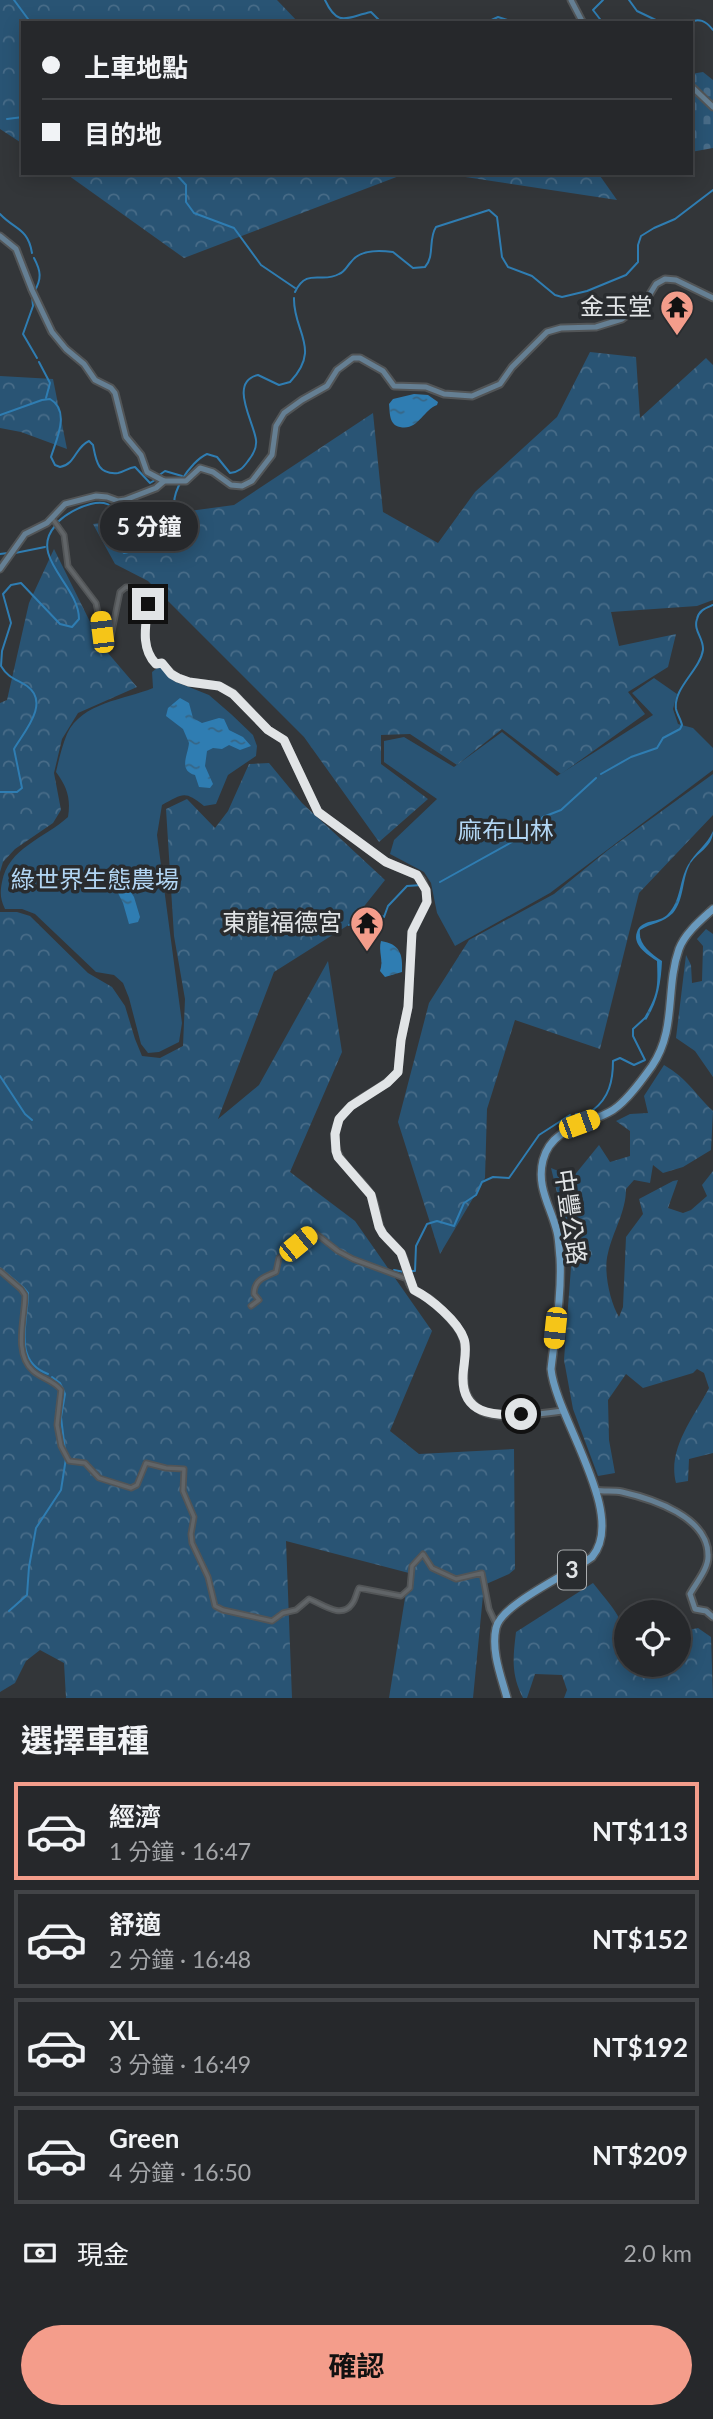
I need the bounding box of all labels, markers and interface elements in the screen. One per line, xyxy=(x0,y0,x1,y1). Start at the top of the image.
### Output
text: 上車地點 xyxy=(84,51,188,83)
text: 目的地 xyxy=(84,118,162,150)
temple icon: 金玉堂 xyxy=(658,288,696,337)
place label: 金玉堂 xyxy=(580,291,652,320)
callout: 5 分鐘 xyxy=(99,503,197,552)
text: 5 分鐘 xyxy=(117,512,181,540)
route end xyxy=(132,588,164,620)
car xyxy=(90,610,115,654)
park label: 麻布山林 xyxy=(458,815,554,844)
park label: 綠世界生態農場 xyxy=(11,864,179,893)
temple icon: 東龍福德宮 xyxy=(348,904,386,953)
place label: 東龍福德宮 xyxy=(222,907,342,936)
car xyxy=(556,1107,603,1141)
street label: 中豐公路 xyxy=(550,1167,593,1266)
car xyxy=(276,1223,321,1265)
car xyxy=(543,1306,568,1350)
route start xyxy=(505,1398,537,1430)
road number: 3 xyxy=(558,1550,586,1590)
map controls xyxy=(614,1600,691,1677)
button: locate xyxy=(614,1600,691,1677)
text: 選擇車種 xyxy=(21,1720,149,1759)
icon: car xyxy=(25,1800,88,1863)
text: 經濟 xyxy=(109,1800,161,1832)
text: NT$113 xyxy=(592,1815,688,1847)
text: 1 分鐘 · 16:47 xyxy=(109,1837,251,1865)
icon: car xyxy=(25,1908,88,1971)
text: 舒適 xyxy=(109,1908,161,1940)
text: NT$152 xyxy=(592,1923,688,1955)
text: 2 分鐘 · 16:48 xyxy=(109,1945,251,1973)
text: XL xyxy=(109,2014,140,2046)
icon: car xyxy=(25,2016,88,2079)
text: NT$192 xyxy=(592,2031,688,2063)
text: 3 分鐘 · 16:49 xyxy=(109,2050,251,2078)
text: Green xyxy=(109,2122,179,2154)
icon: car xyxy=(25,2124,88,2187)
text: NT$209 xyxy=(592,2139,688,2171)
text: 4 分鐘 · 16:50 xyxy=(109,2158,251,2186)
icon: cash xyxy=(21,2234,59,2272)
text: 現金 xyxy=(77,2238,129,2270)
text: 2.0 km xyxy=(623,2239,692,2267)
button: 確認 xyxy=(21,2325,692,2405)

